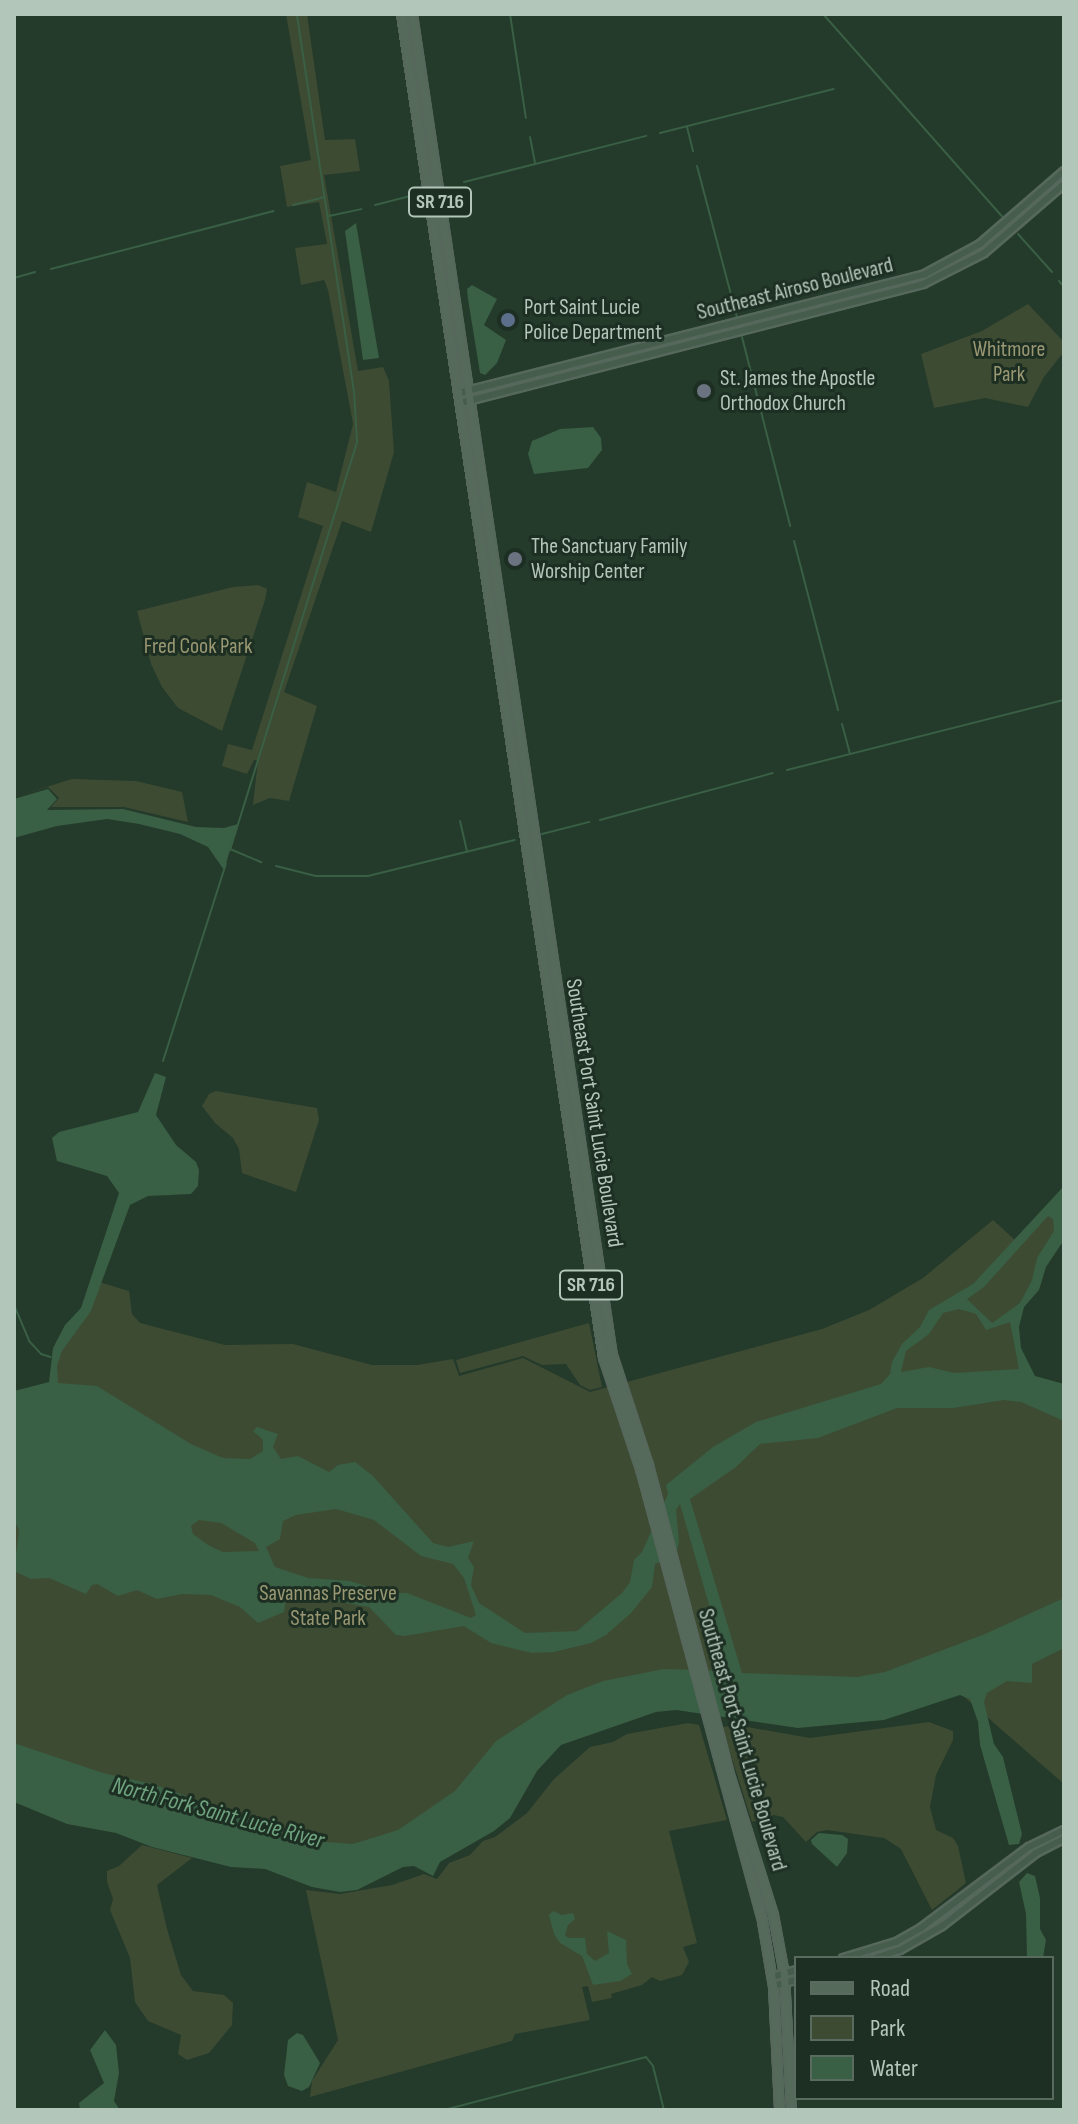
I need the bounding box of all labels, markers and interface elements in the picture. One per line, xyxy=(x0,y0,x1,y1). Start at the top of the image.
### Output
road number: SR 716 xyxy=(408,186,472,218)
street label: Southeast Airoso Boulevard xyxy=(694,252,896,326)
place label: Port Saint Lucie Police Department xyxy=(524,294,662,346)
marker: Port Saint Lucie Police Department xyxy=(499,311,517,329)
park label: Whitmore Park xyxy=(973,336,1045,388)
place label: St. James the Apostle Orthodox Church xyxy=(720,365,875,416)
marker: St. James the Apostle Orthodox Church xyxy=(695,382,713,400)
place label: The Sanctuary Family Worship Center xyxy=(531,533,688,584)
marker: The Sanctuary Family Worship Center xyxy=(506,550,524,568)
park label: Fred Cook Park xyxy=(144,634,252,660)
street label: Southeast Port Saint Lucie Boulevard xyxy=(560,977,628,1249)
road number: SR 716 xyxy=(559,1269,623,1301)
park label: Savannas Preserve State Park xyxy=(259,1580,397,1632)
street label: Southeast Port Saint Lucie Boulevard xyxy=(692,1606,792,1874)
water label: North Fork Saint Lucie River xyxy=(109,1771,327,1855)
legend xyxy=(794,1956,1054,2100)
text: Road xyxy=(870,1974,910,2003)
text: Park xyxy=(870,2014,905,2043)
text: Water xyxy=(870,2054,918,2083)

